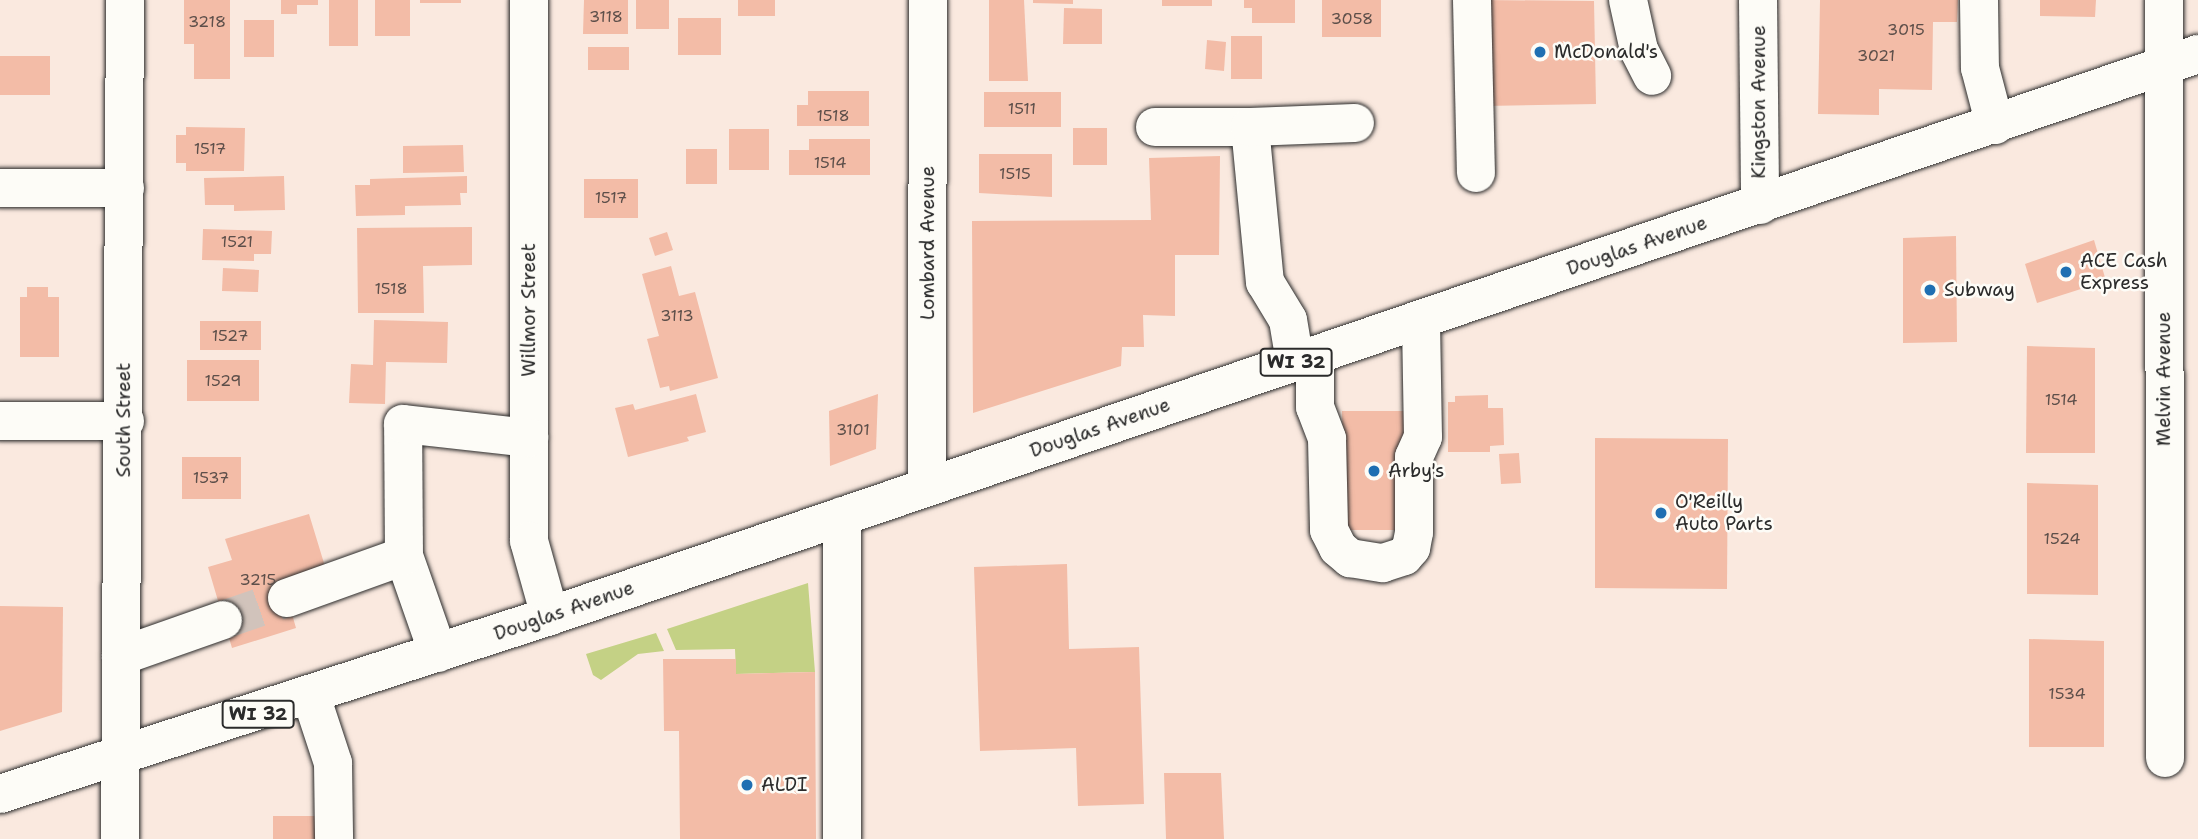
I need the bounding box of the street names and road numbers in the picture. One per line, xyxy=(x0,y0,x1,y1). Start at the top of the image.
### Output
street label: Kingston Avenue xyxy=(1748,25,1770,179)
street label: Lombard Avenue xyxy=(917,166,939,320)
street label: Douglas Avenue xyxy=(1564,211,1710,281)
street label: Willmor Street xyxy=(518,243,540,377)
street label: Melvin Avenue xyxy=(2153,312,2175,446)
road number: WI 32 xyxy=(1259,348,1333,376)
street label: South Street xyxy=(113,363,135,477)
street label: Douglas Avenue xyxy=(1027,393,1173,463)
street label: Douglas Avenue xyxy=(491,576,637,646)
road number: WI 32 xyxy=(221,700,295,728)

